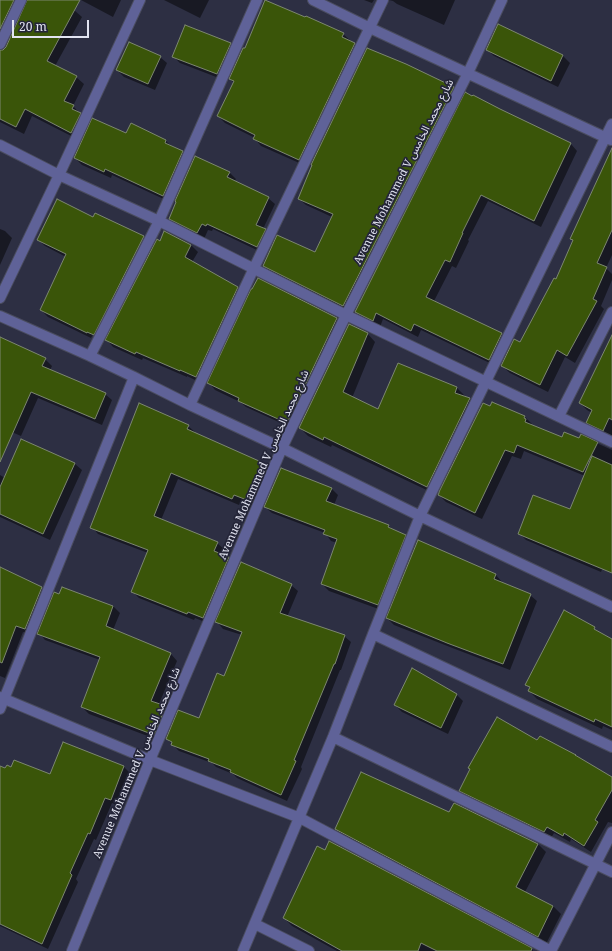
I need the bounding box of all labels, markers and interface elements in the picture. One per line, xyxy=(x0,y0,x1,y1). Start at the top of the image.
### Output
scale bar xyxy=(14,12,91,38)
text: 20 m xyxy=(19,18,47,35)
street label: Avenue Mohammed V شارع محمد الخامس xyxy=(351,77,457,267)
street label: Avenue Mohammed V شارع محمد الخامس xyxy=(216,368,312,562)
street label: Avenue Mohammed V شارع محمد الخامس xyxy=(91,666,183,860)

